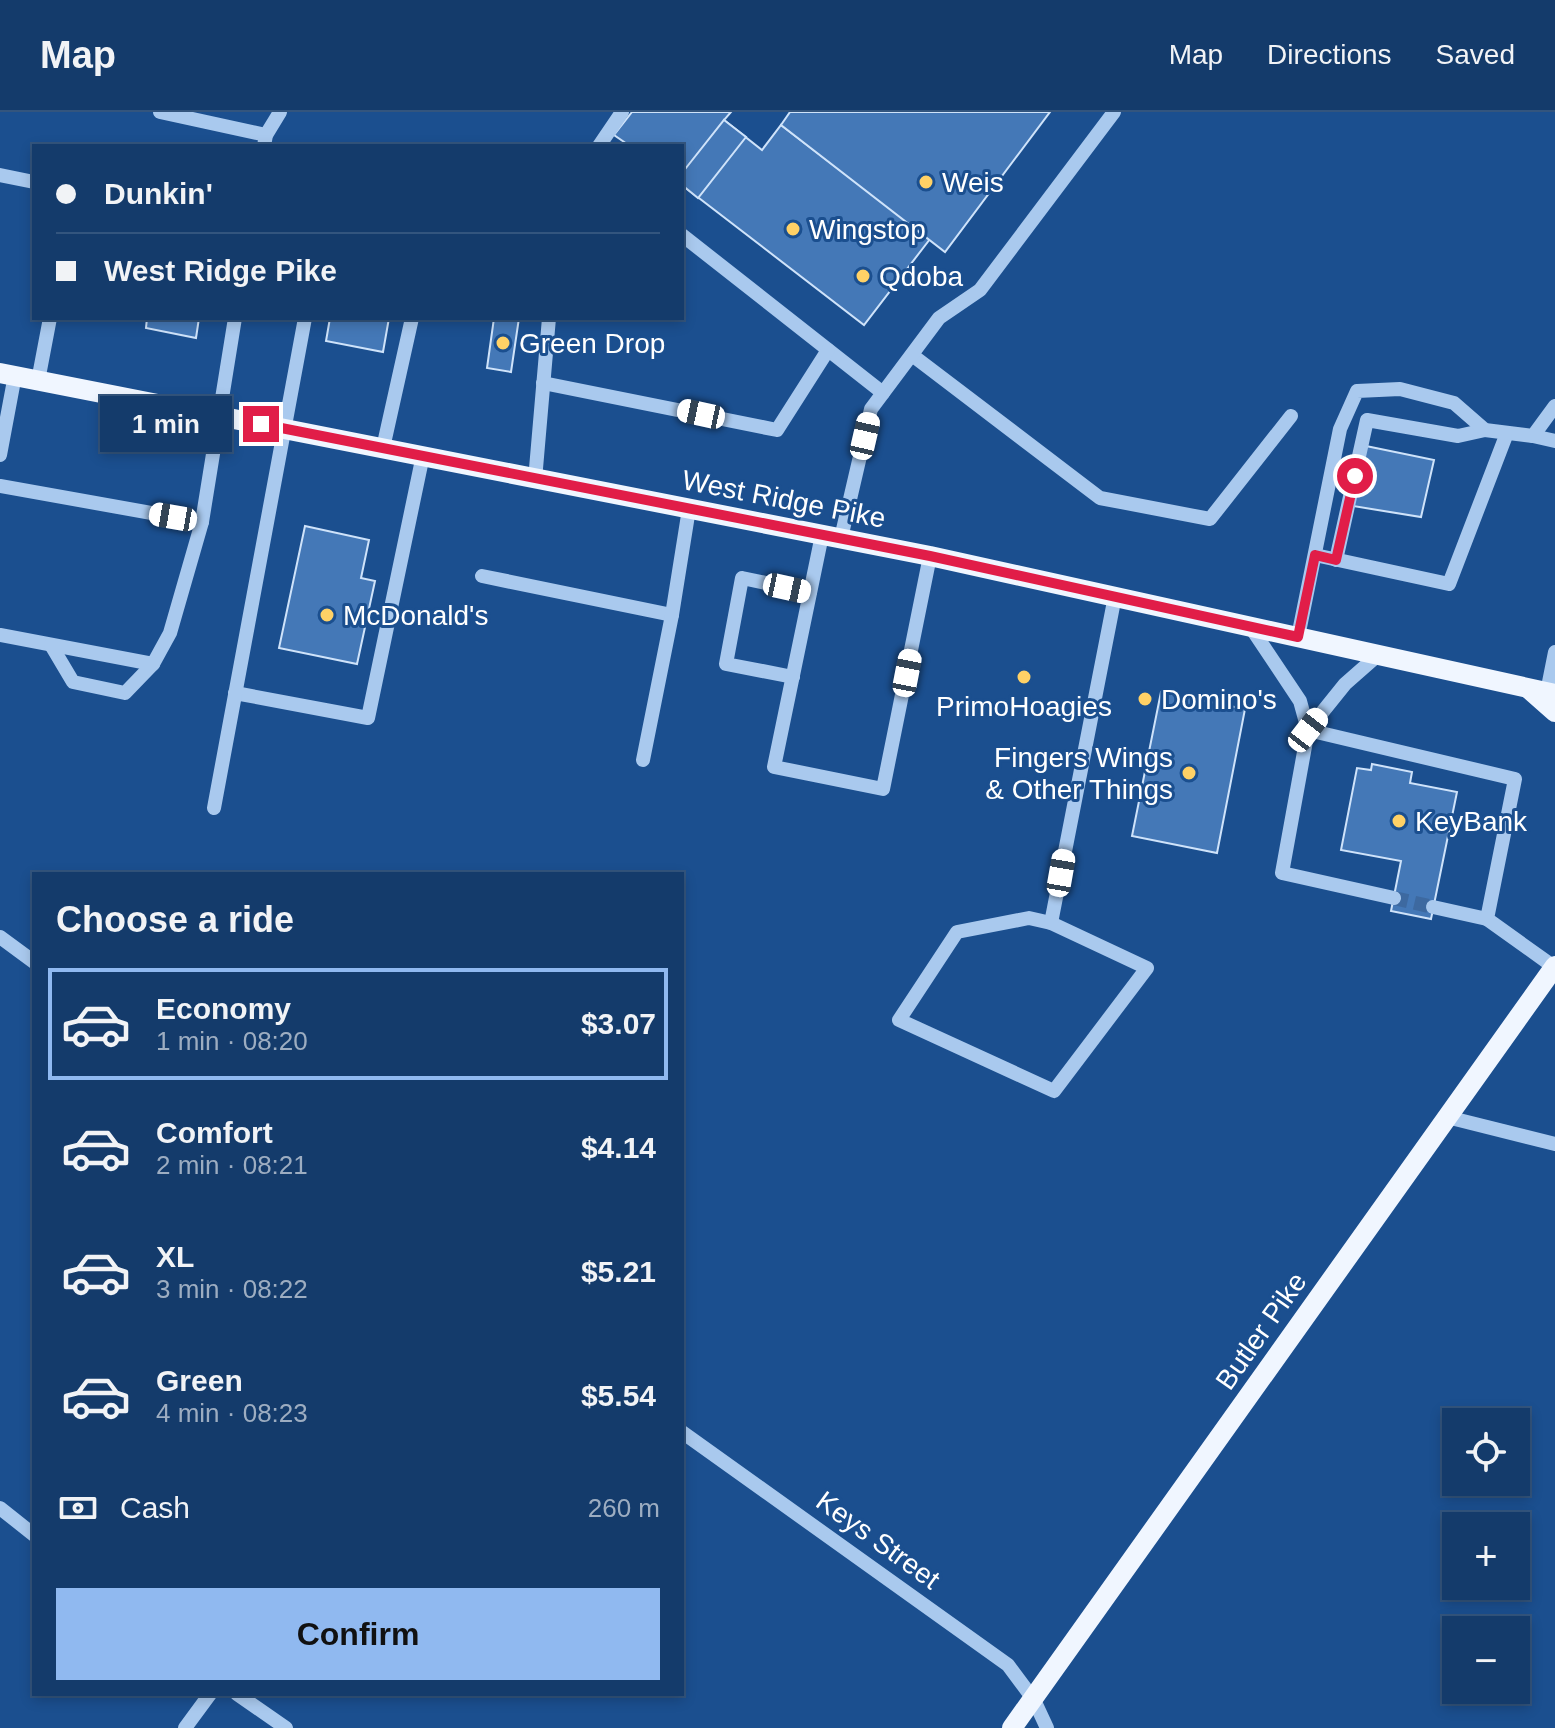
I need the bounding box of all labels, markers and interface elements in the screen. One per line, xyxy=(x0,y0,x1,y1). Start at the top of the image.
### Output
text: Map xyxy=(40,34,116,76)
text: Map xyxy=(1169,39,1223,70)
text: Directions xyxy=(1267,39,1392,70)
text: Saved xyxy=(1436,39,1515,70)
place label: Weis xyxy=(942,167,1004,198)
marker: Weis xyxy=(917,173,935,191)
text: Dunkin' xyxy=(104,177,213,210)
place label: Wingstop xyxy=(809,214,926,245)
marker: Wingstop xyxy=(784,220,802,238)
text: West Ridge Pike xyxy=(104,254,337,287)
place label: Qdoba xyxy=(879,261,963,292)
marker: Qdoba xyxy=(854,267,872,285)
place label: Green Drop xyxy=(519,328,665,359)
marker: Green Drop xyxy=(494,334,512,352)
callout: 1 min xyxy=(101,396,233,452)
car xyxy=(675,397,727,431)
route end xyxy=(243,406,279,442)
text: 1 min xyxy=(132,409,200,439)
car xyxy=(848,410,882,462)
route start xyxy=(1337,458,1373,494)
street label: West Ridge Pike xyxy=(680,464,888,534)
car xyxy=(147,501,199,533)
car xyxy=(761,571,813,605)
place label: McDonald's xyxy=(343,600,488,631)
marker: McDonald's xyxy=(318,606,336,624)
car xyxy=(891,647,923,699)
marker: PrimoHoagies xyxy=(1015,668,1033,686)
place label: Domino's xyxy=(1161,684,1277,715)
marker: Domino's xyxy=(1136,690,1154,708)
place label: PrimoHoagies xyxy=(936,691,1112,722)
car xyxy=(1284,704,1332,756)
place label: Fingers Wings & Other Things xyxy=(985,742,1173,805)
marker: Fingers Wings & Other Things xyxy=(1180,764,1198,782)
place label: KeyBank xyxy=(1415,806,1528,837)
marker: KeyBank xyxy=(1390,812,1408,830)
car xyxy=(1045,847,1077,899)
text: Choose a ride xyxy=(56,899,294,940)
icon: car xyxy=(60,988,132,1060)
text: Economy xyxy=(156,992,291,1025)
text: $3.07 xyxy=(581,1007,656,1040)
text: 1 min · 08:20 xyxy=(156,1026,308,1056)
icon: car xyxy=(60,1112,132,1184)
text: Comfort xyxy=(156,1116,273,1149)
text: $4.14 xyxy=(581,1131,656,1164)
text: 2 min · 08:21 xyxy=(156,1150,308,1180)
icon: car xyxy=(60,1236,132,1308)
text: XL xyxy=(156,1240,194,1273)
text: $5.21 xyxy=(581,1255,656,1288)
street label: Butler Pike xyxy=(1209,1267,1313,1395)
text: 3 min · 08:22 xyxy=(156,1274,308,1304)
icon: car xyxy=(60,1360,132,1432)
text: Green xyxy=(156,1364,243,1397)
text: $5.54 xyxy=(581,1379,656,1412)
text: 4 min · 08:23 xyxy=(156,1398,308,1428)
map controls xyxy=(1442,1408,1530,1704)
button: locate xyxy=(1442,1408,1530,1496)
street label: Keys Street xyxy=(810,1485,946,1595)
icon: cash xyxy=(56,1486,100,1530)
text: Cash xyxy=(120,1491,190,1524)
text: 260 m xyxy=(588,1493,660,1523)
button: + xyxy=(1442,1512,1530,1600)
button: Confirm xyxy=(56,1588,660,1680)
button: − xyxy=(1442,1616,1530,1704)

